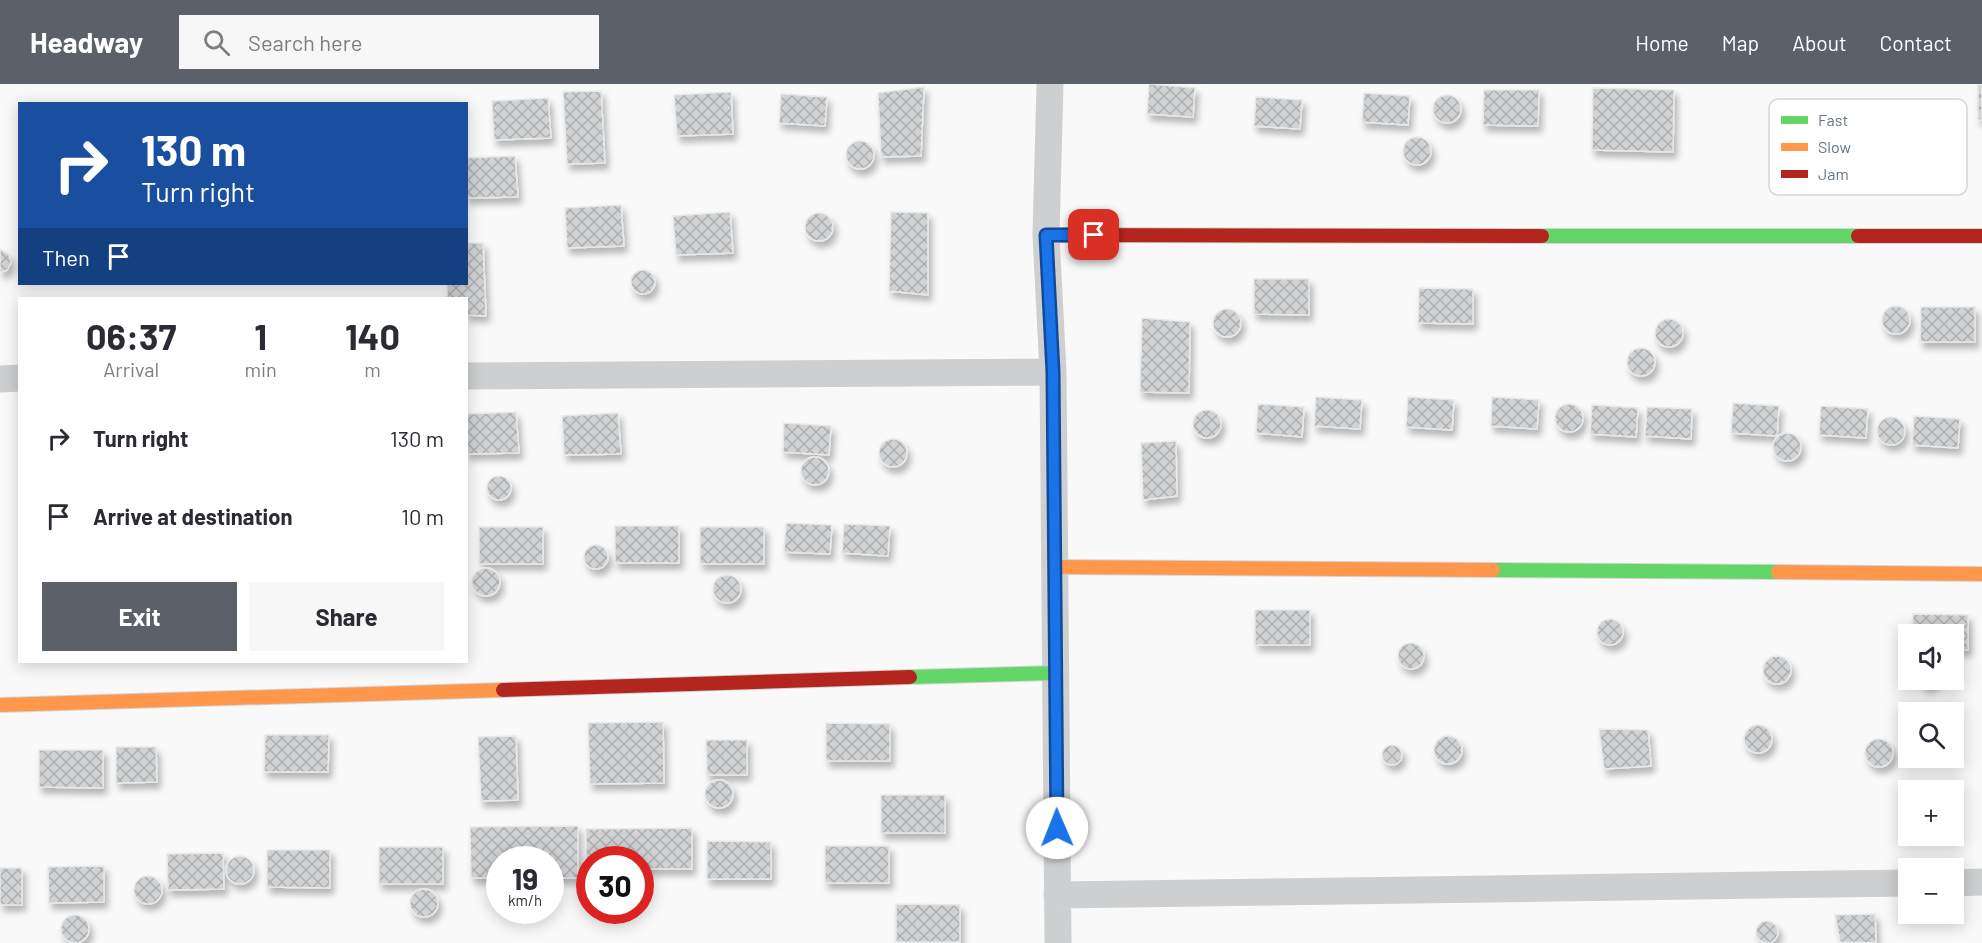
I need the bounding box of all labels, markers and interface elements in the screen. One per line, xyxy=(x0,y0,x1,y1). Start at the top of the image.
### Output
search box xyxy=(179,15,599,69)
text: Headway xyxy=(30,25,143,59)
icon: search xyxy=(200,26,233,59)
text: Search here xyxy=(248,29,362,55)
text: Home xyxy=(1635,30,1689,55)
text: Map xyxy=(1722,30,1759,55)
text: About xyxy=(1792,30,1847,55)
text: Contact xyxy=(1880,30,1952,55)
legend xyxy=(1769,99,1967,195)
text: Fast xyxy=(1818,110,1848,129)
text: 130 m xyxy=(141,124,246,174)
icon: right xyxy=(42,126,120,204)
text: Slow xyxy=(1818,137,1851,156)
text: Jam xyxy=(1818,164,1849,183)
text: Turn right xyxy=(141,175,255,207)
pin xyxy=(1068,209,1119,260)
icon: arrive xyxy=(1077,218,1110,251)
icon: arrive xyxy=(102,240,135,273)
text: Then xyxy=(42,244,90,270)
text: 06:37 xyxy=(86,314,176,357)
text: 1 xyxy=(254,314,267,357)
text: 140 xyxy=(345,314,400,357)
text: Arrival xyxy=(103,357,159,381)
text: min xyxy=(244,357,277,381)
text: m xyxy=(364,357,381,381)
icon: right xyxy=(42,422,75,455)
text: Turn right xyxy=(93,425,188,451)
text: 130 m xyxy=(390,425,444,451)
icon: arrive xyxy=(42,500,75,533)
text: Arrive at destination xyxy=(93,503,292,529)
text: 10 m xyxy=(401,503,444,529)
button: Exit xyxy=(42,582,237,651)
button: Share xyxy=(249,582,444,651)
map controls xyxy=(1898,624,1964,924)
button: sound xyxy=(1898,624,1964,690)
button: search xyxy=(1898,702,1964,768)
button: + xyxy=(1898,780,1964,846)
position arrow xyxy=(1025,796,1089,860)
speed limit sign: 30 xyxy=(576,846,654,924)
button: − xyxy=(1898,858,1964,924)
text: 19 xyxy=(512,860,538,896)
text: km/h xyxy=(508,891,542,909)

